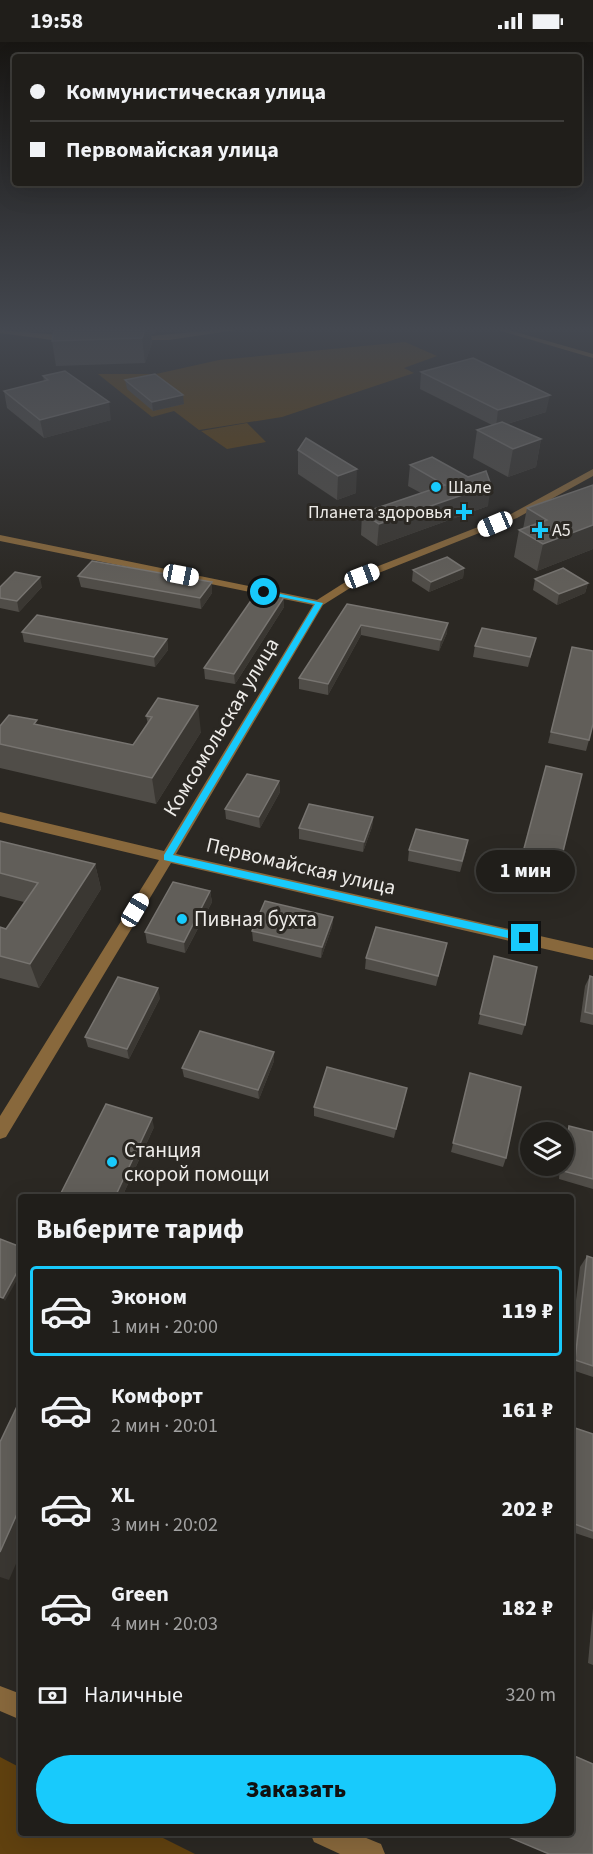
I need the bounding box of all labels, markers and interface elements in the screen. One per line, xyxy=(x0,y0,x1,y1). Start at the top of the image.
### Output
text: 19:58 xyxy=(30,5,83,37)
text: Коммунистическая улица xyxy=(66,76,326,108)
text: Первомайская улица xyxy=(66,134,279,166)
place label: Шале xyxy=(448,475,491,500)
marker: Шале xyxy=(429,480,443,494)
place label: Планета здоровья xyxy=(308,500,452,525)
marker: Планета здоровья xyxy=(457,505,471,519)
car xyxy=(475,509,515,539)
place label: А5 xyxy=(552,518,571,543)
marker: А5 xyxy=(533,523,547,537)
car xyxy=(342,561,382,591)
car xyxy=(162,563,200,587)
route start xyxy=(250,578,277,605)
street label: Комсомольская улица xyxy=(156,632,286,822)
street label: Первомайская улица xyxy=(203,830,399,902)
callout: 1 мин xyxy=(476,851,574,893)
text: 1 мин xyxy=(500,857,551,885)
car xyxy=(118,890,152,930)
place label: Пивная бухта xyxy=(194,904,317,934)
marker: Пивная бухта xyxy=(175,912,189,926)
route end xyxy=(511,924,538,951)
map controls xyxy=(520,1122,574,1176)
button: layers xyxy=(520,1122,574,1176)
place label: Станция скорой помощи xyxy=(124,1135,270,1189)
marker: Станция скорой помощи xyxy=(105,1155,119,1169)
text: Выберите тариф xyxy=(36,1210,244,1249)
text: Эконом xyxy=(111,1281,187,1313)
icon: car xyxy=(39,1284,93,1338)
text: 119 ₽ xyxy=(502,1295,553,1327)
text: 1 мин · 20:00 xyxy=(111,1313,218,1341)
text: Комфорт xyxy=(111,1380,203,1412)
icon: car xyxy=(39,1383,93,1437)
text: 161 ₽ xyxy=(502,1394,553,1426)
text: 2 мин · 20:01 xyxy=(111,1412,218,1440)
text: XL xyxy=(111,1479,135,1511)
icon: car xyxy=(39,1482,93,1536)
text: 202 ₽ xyxy=(502,1493,553,1525)
text: 3 мин · 20:02 xyxy=(111,1511,218,1539)
text: Green xyxy=(111,1578,169,1610)
icon: car xyxy=(39,1581,93,1635)
text: 182 ₽ xyxy=(502,1592,553,1624)
text: 4 мин · 20:03 xyxy=(111,1610,218,1638)
icon: cash xyxy=(36,1679,69,1712)
text: Наличные xyxy=(84,1679,183,1711)
text: 320 m xyxy=(506,1681,556,1709)
button: Заказать xyxy=(36,1755,556,1824)

